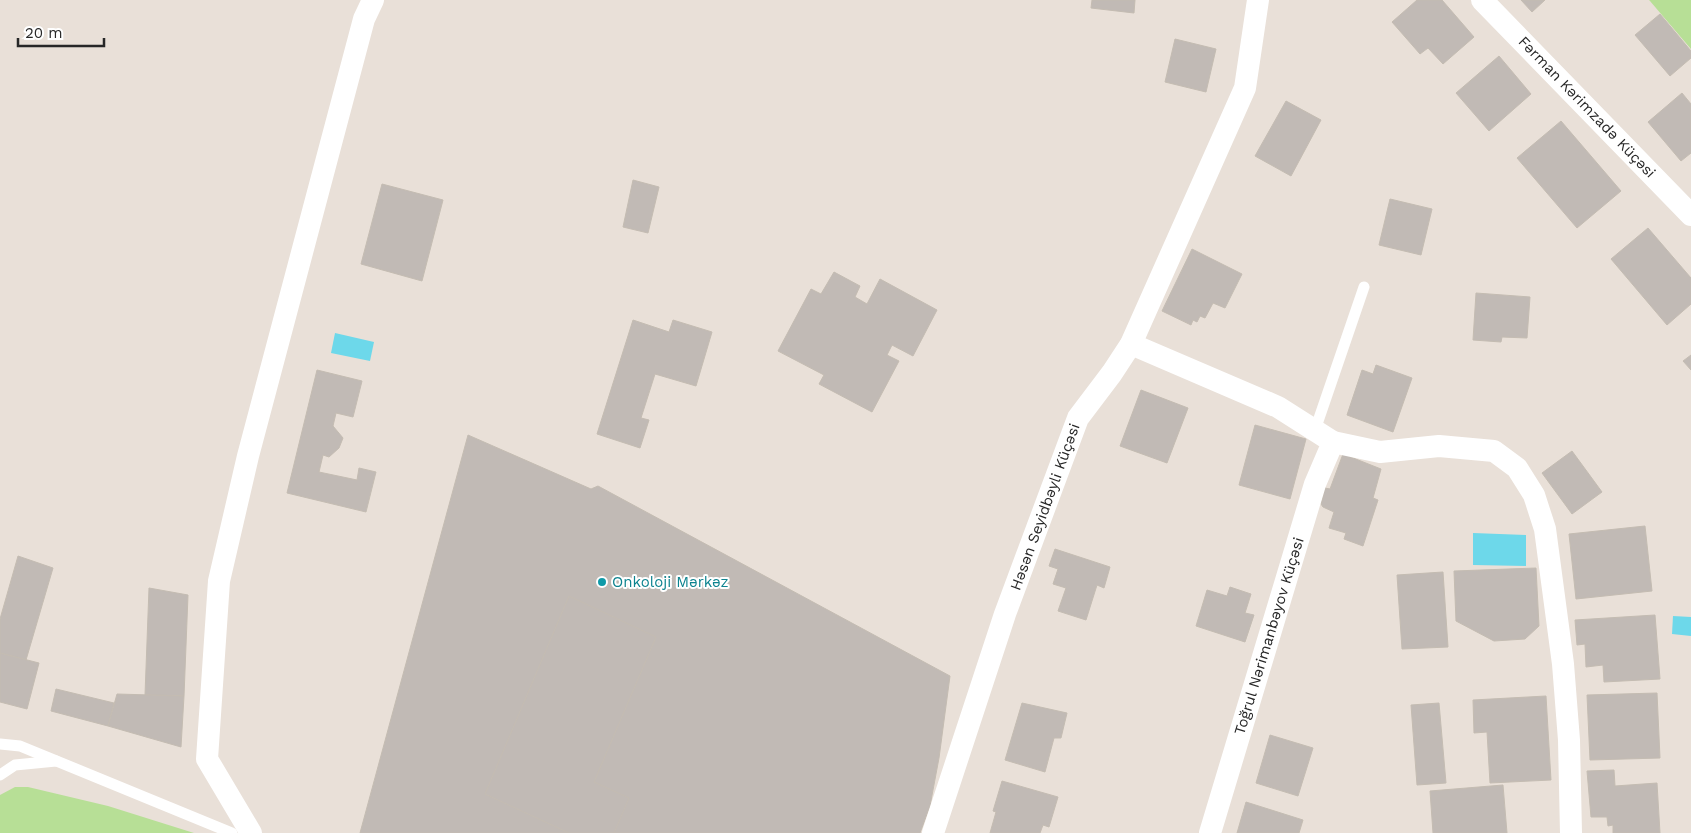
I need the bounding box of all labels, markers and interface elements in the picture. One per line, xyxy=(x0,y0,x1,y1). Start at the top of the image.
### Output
scale bar xyxy=(18,15,104,47)
text: 20 m xyxy=(25,24,63,42)
street label: Fərman Kərimzadə Küçəsi xyxy=(1515,32,1659,182)
street label: Həsən Seyidbəyli Küçəsi xyxy=(1006,421,1084,593)
street label: Toğrul Nərimanbəyov Küçəsi xyxy=(1230,535,1308,737)
place label: Onkoloji Mərkəz xyxy=(612,573,729,591)
marker: Onkoloji Mərkəz xyxy=(596,576,608,588)

